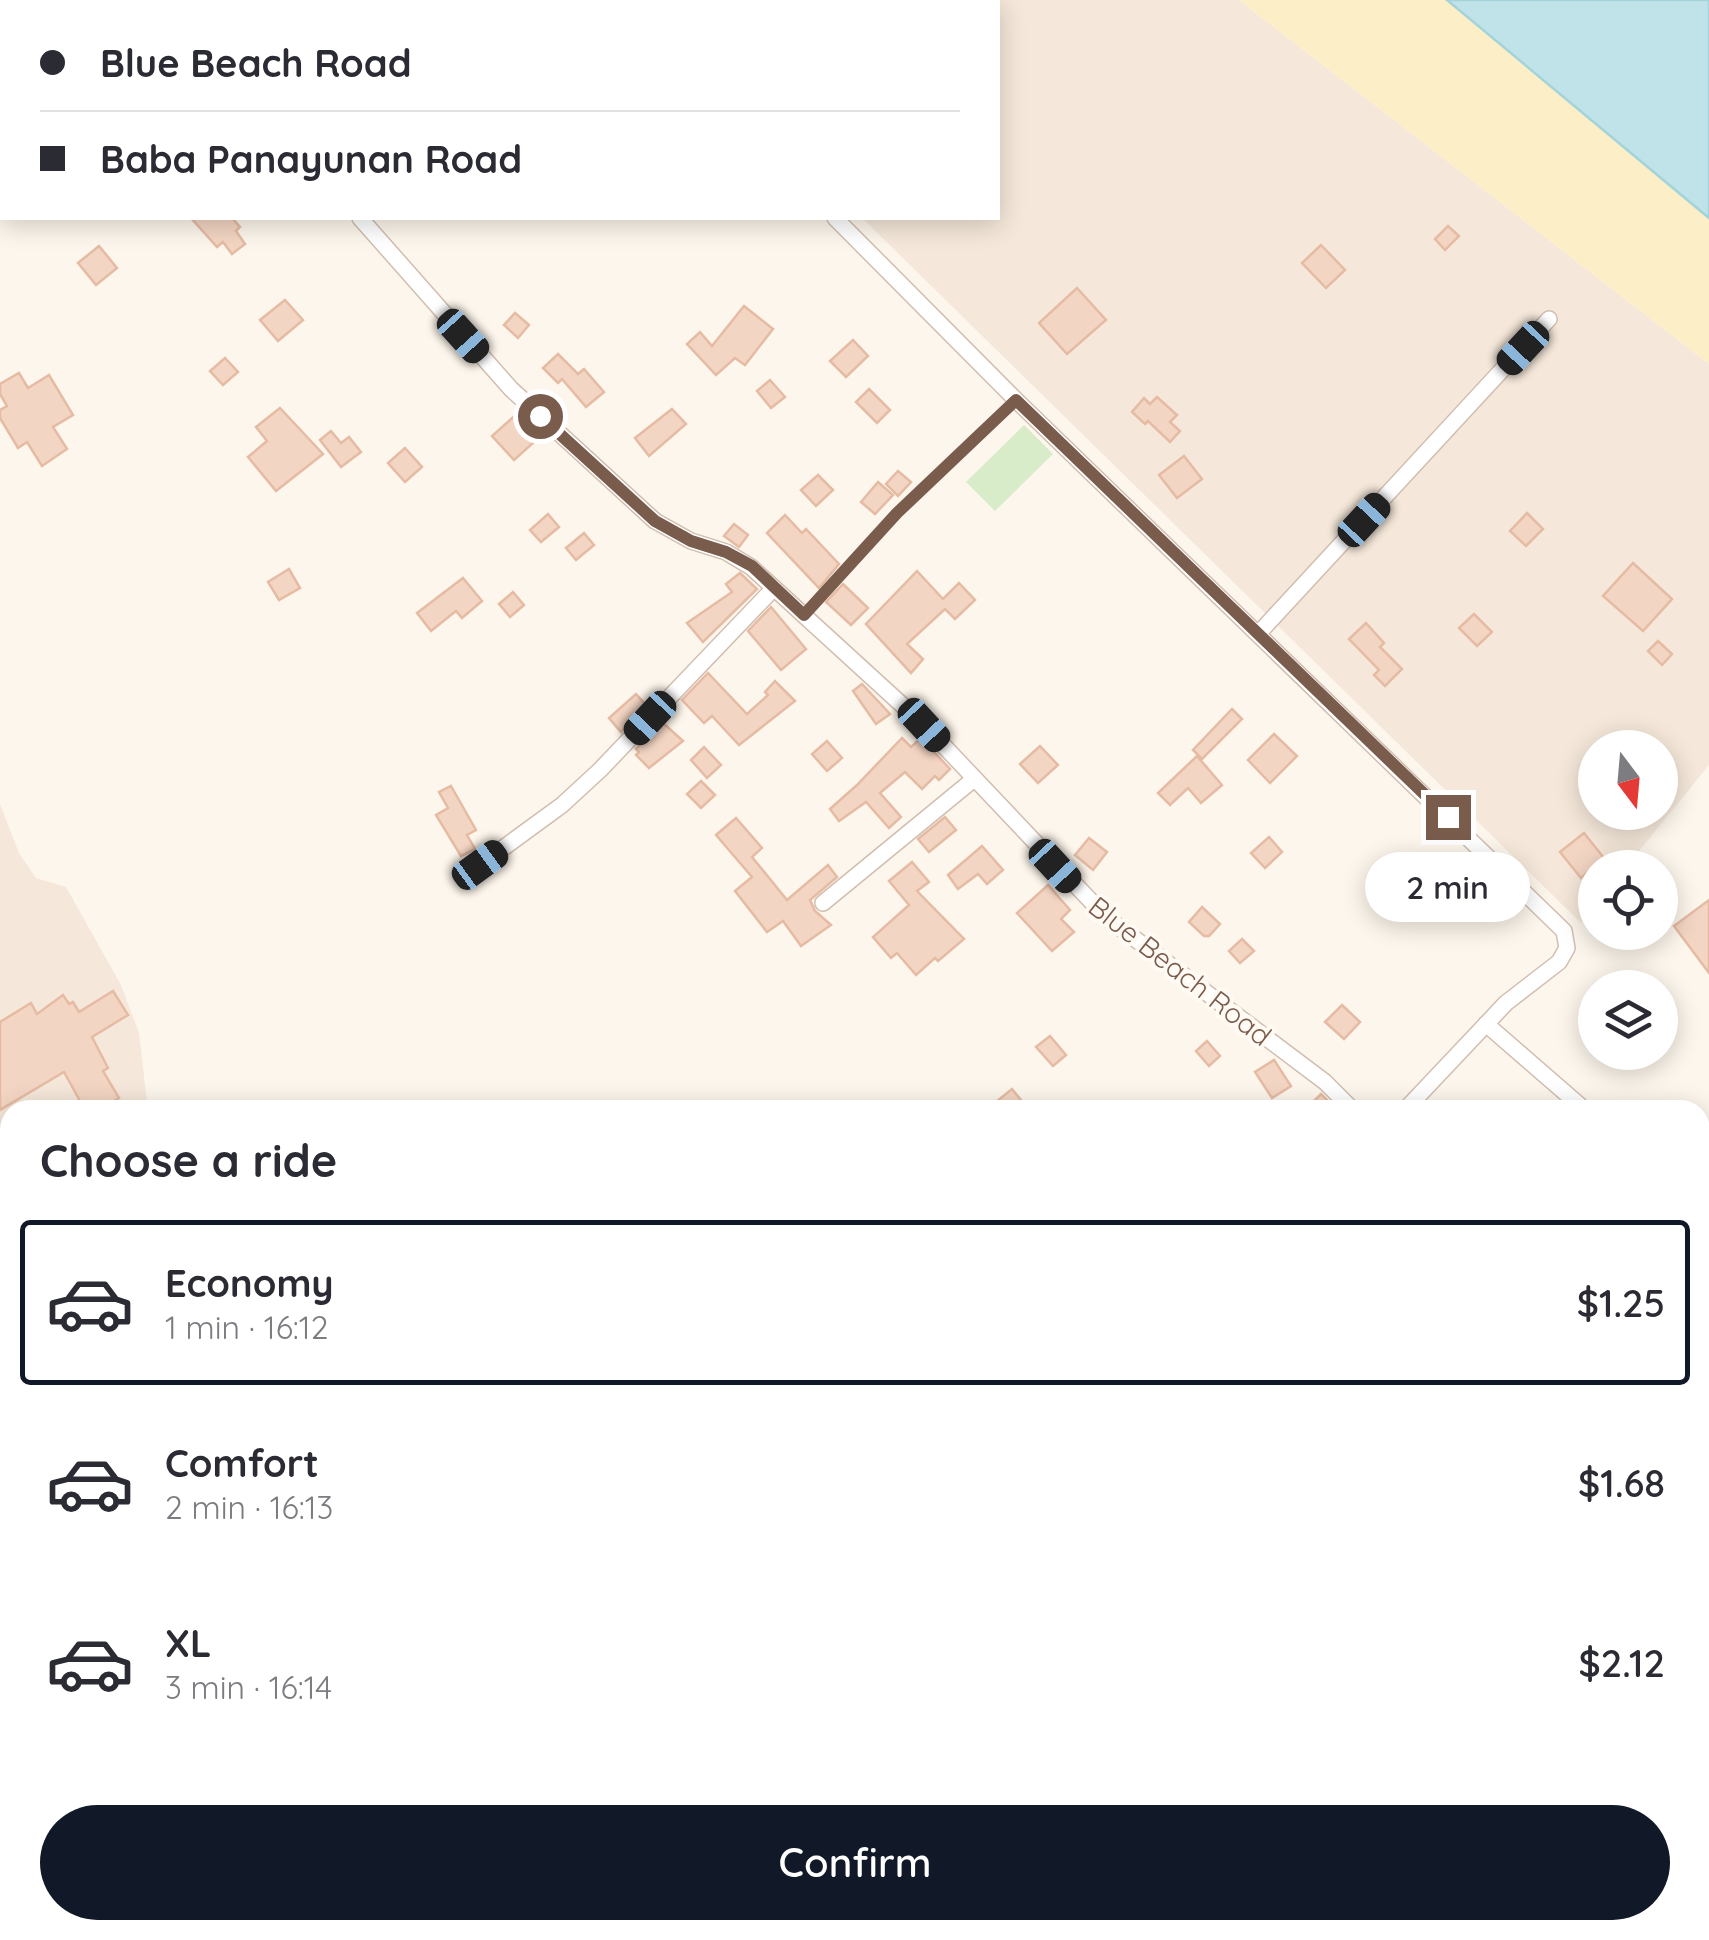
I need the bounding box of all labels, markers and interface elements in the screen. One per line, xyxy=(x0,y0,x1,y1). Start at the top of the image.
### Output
text: Blue Beach Road xyxy=(100,39,412,87)
text: Baba Panayunan Road xyxy=(100,135,522,183)
car xyxy=(432,304,494,368)
car xyxy=(1492,316,1554,380)
route start xyxy=(518,394,563,439)
car xyxy=(1333,488,1395,552)
car xyxy=(619,686,681,750)
car xyxy=(893,693,955,757)
north arrow xyxy=(1578,730,1678,830)
map controls xyxy=(1578,730,1678,1070)
route end xyxy=(1426,795,1471,840)
car xyxy=(1024,834,1086,898)
car xyxy=(447,835,513,895)
button: locate xyxy=(1578,850,1678,950)
callout: 2 min xyxy=(1366,852,1530,922)
text: 2 min xyxy=(1406,867,1489,907)
street label: Blue Beach Road xyxy=(1082,888,1279,1053)
button: layers xyxy=(1578,970,1678,1070)
text: Choose a ride xyxy=(40,1132,337,1188)
icon: car xyxy=(45,1258,135,1348)
text: Economy xyxy=(165,1259,334,1307)
text: $1.25 xyxy=(1577,1279,1665,1327)
text: 1 min · 16:12 xyxy=(165,1307,328,1347)
icon: car xyxy=(45,1438,135,1528)
text: Comfort xyxy=(165,1439,319,1487)
text: $1.68 xyxy=(1578,1459,1665,1507)
text: 2 min · 16:13 xyxy=(165,1487,333,1527)
icon: car xyxy=(45,1618,135,1708)
text: XL xyxy=(165,1619,211,1667)
text: $2.12 xyxy=(1579,1639,1665,1687)
text: 3 min · 16:14 xyxy=(165,1667,332,1707)
button: Confirm xyxy=(40,1805,1670,1920)

